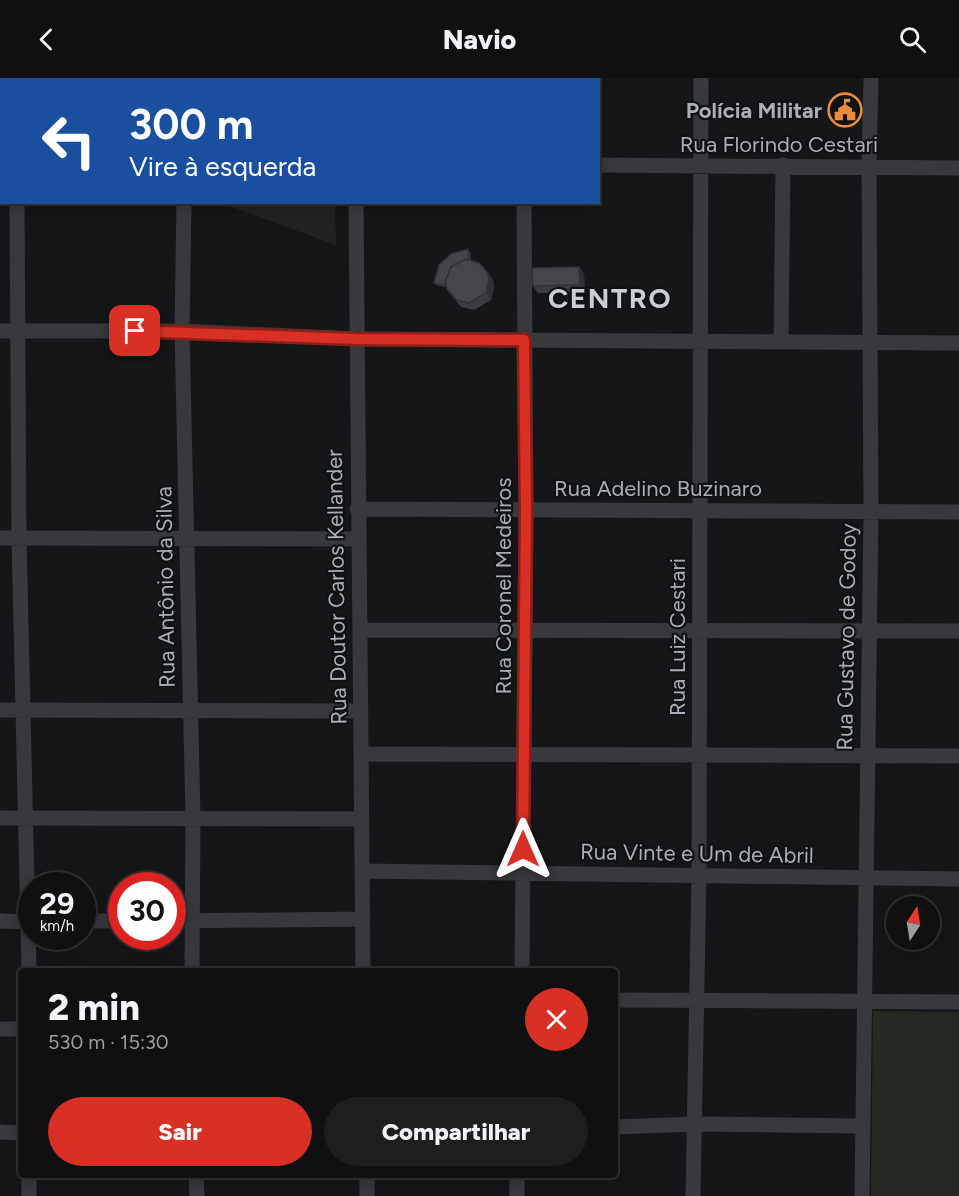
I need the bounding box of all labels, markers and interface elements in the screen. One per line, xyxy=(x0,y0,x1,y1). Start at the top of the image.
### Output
icon: back xyxy=(30,23,63,56)
text: Navio xyxy=(443,23,516,56)
icon: search xyxy=(896,23,929,56)
public building icon: Polícia Militar xyxy=(827,92,863,128)
place label: Polícia Militar xyxy=(686,97,823,124)
text: 300 m xyxy=(129,99,253,150)
icon: left xyxy=(30,102,108,180)
street label: Rua Florindo Cestari xyxy=(680,131,878,158)
text: Vire à esquerda xyxy=(129,150,316,183)
district label: CENTRO xyxy=(548,281,672,315)
pin xyxy=(109,305,160,356)
icon: arrive xyxy=(118,314,151,347)
street label: Rua Doutor Carlos Kellander xyxy=(321,449,352,725)
street label: Rua Adelino Buzinaro xyxy=(554,475,762,502)
street label: Rua Coronel Medeiros xyxy=(490,477,517,695)
street label: Rua Antônio da Silva xyxy=(150,486,181,688)
street label: Rua Gustavo de Godoy xyxy=(831,523,862,751)
street label: Rua Luiz Cestari xyxy=(664,558,691,716)
position arrow xyxy=(491,817,555,881)
street label: Rua Vinte e Um de Abril xyxy=(580,838,814,869)
speed limit sign: 30 xyxy=(108,872,186,950)
text: 29 xyxy=(40,885,74,922)
north arrow xyxy=(886,896,940,950)
map controls xyxy=(886,896,940,950)
text: km/h xyxy=(40,917,74,935)
text: 2 min xyxy=(48,986,140,1029)
button: close xyxy=(525,988,588,1051)
text: 530 m · 15:30 xyxy=(48,1030,169,1054)
button: Sair xyxy=(48,1097,312,1166)
button: Compartilhar xyxy=(324,1097,588,1166)

